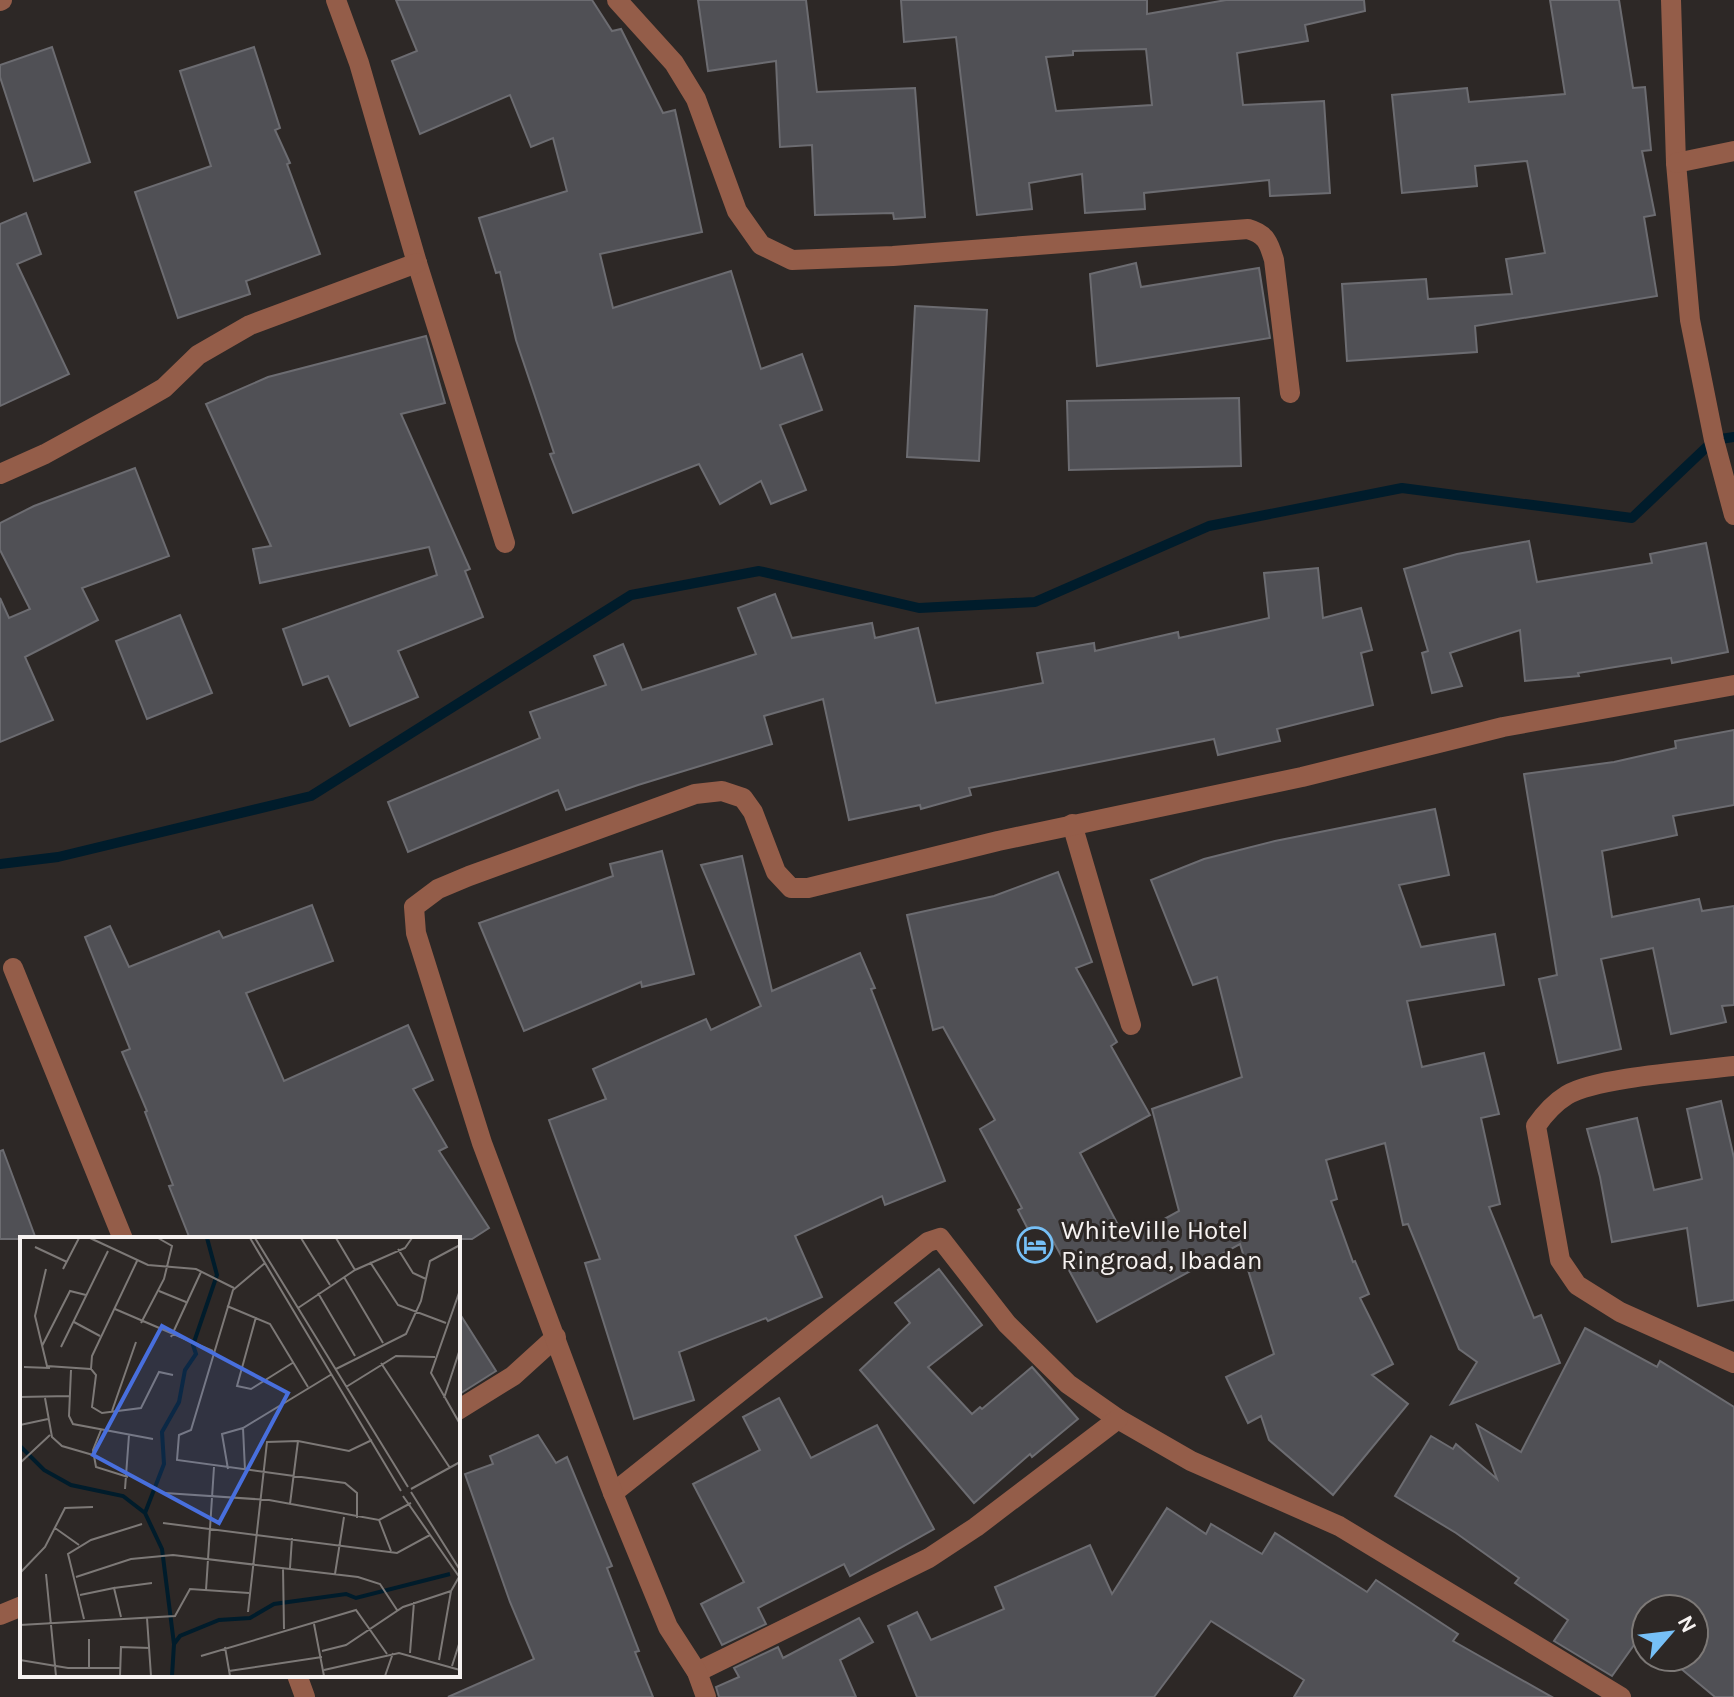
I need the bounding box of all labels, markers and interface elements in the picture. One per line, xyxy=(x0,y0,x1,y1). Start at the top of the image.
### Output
place label: WhiteVille Hotel Ringroad, Ibadan xyxy=(1061,1215,1262,1276)
hotel icon: WhiteVille Hotel Ringroad, Ibadan xyxy=(1016,1226,1054,1264)
inset map xyxy=(20,1237,460,1677)
north arrow xyxy=(1630,1593,1710,1673)
text: N xyxy=(1672,1611,1702,1637)

